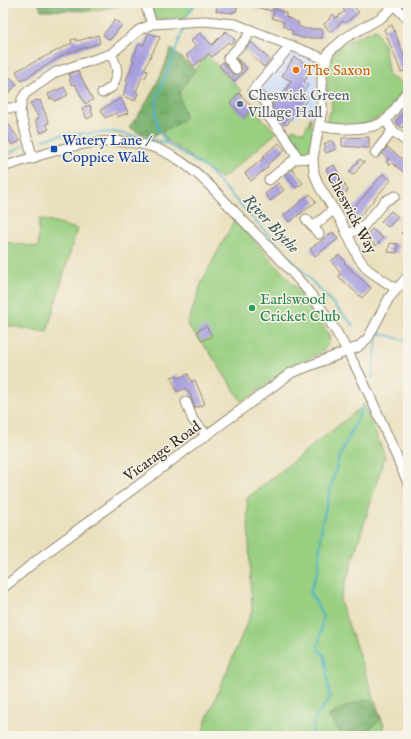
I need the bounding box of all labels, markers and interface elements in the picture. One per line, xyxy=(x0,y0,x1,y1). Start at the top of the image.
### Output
place label: The Saxon xyxy=(304,61,370,80)
marker: The Saxon xyxy=(291,65,301,75)
place label: Cheswick Green Village Hall xyxy=(247,86,350,122)
marker: Cheswick Green Village Hall xyxy=(235,99,245,109)
place label: Watery Lane / Coppice Walk xyxy=(62,131,153,167)
marker: Watery Lane / Coppice Walk xyxy=(49,144,59,154)
street label: Cheswick Way xyxy=(322,169,381,258)
water label: River Blythe xyxy=(238,191,303,259)
place label: Earlswood Cricket Club xyxy=(260,290,340,326)
marker: Earlswood Cricket Club xyxy=(247,303,257,313)
street label: Vicarage Road xyxy=(119,416,205,486)

